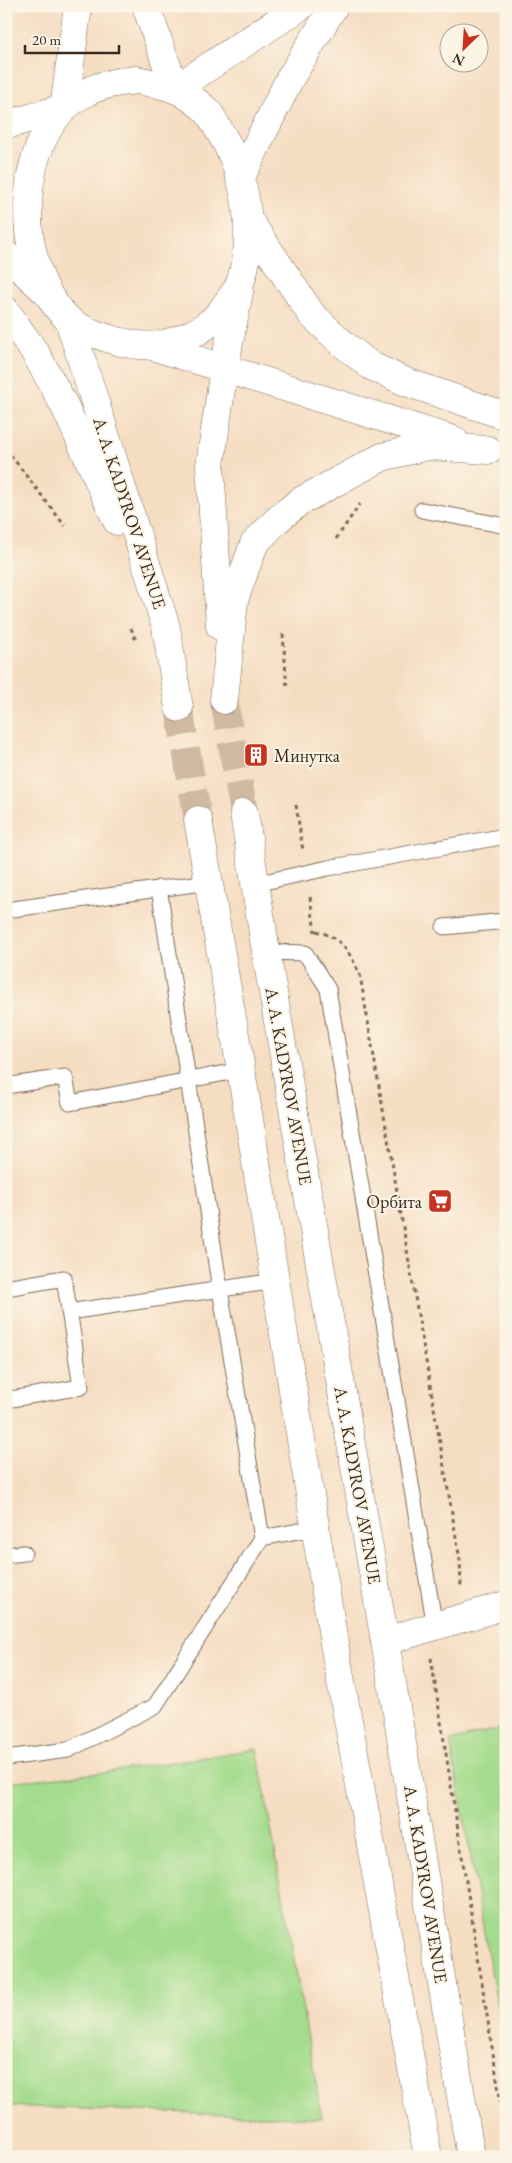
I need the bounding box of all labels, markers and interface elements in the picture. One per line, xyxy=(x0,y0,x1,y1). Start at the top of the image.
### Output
scale bar xyxy=(25,22,119,54)
north arrow xyxy=(440,22,490,72)
text: 20 m xyxy=(32,30,61,49)
text: N xyxy=(449,49,467,70)
street label: A. A. KADYROV AVENUE xyxy=(88,413,172,612)
building icon: Минутка xyxy=(243,742,269,768)
place label: Минутка xyxy=(274,744,341,767)
street label: A. A. KADYROV AVENUE xyxy=(260,984,318,1187)
supermarket icon: Орбита xyxy=(427,1188,453,1214)
place label: Орбита xyxy=(366,1190,423,1213)
street label: A. A. KADYROV AVENUE xyxy=(329,1383,387,1586)
street label: A. A. KADYROV AVENUE xyxy=(399,1782,453,1985)

